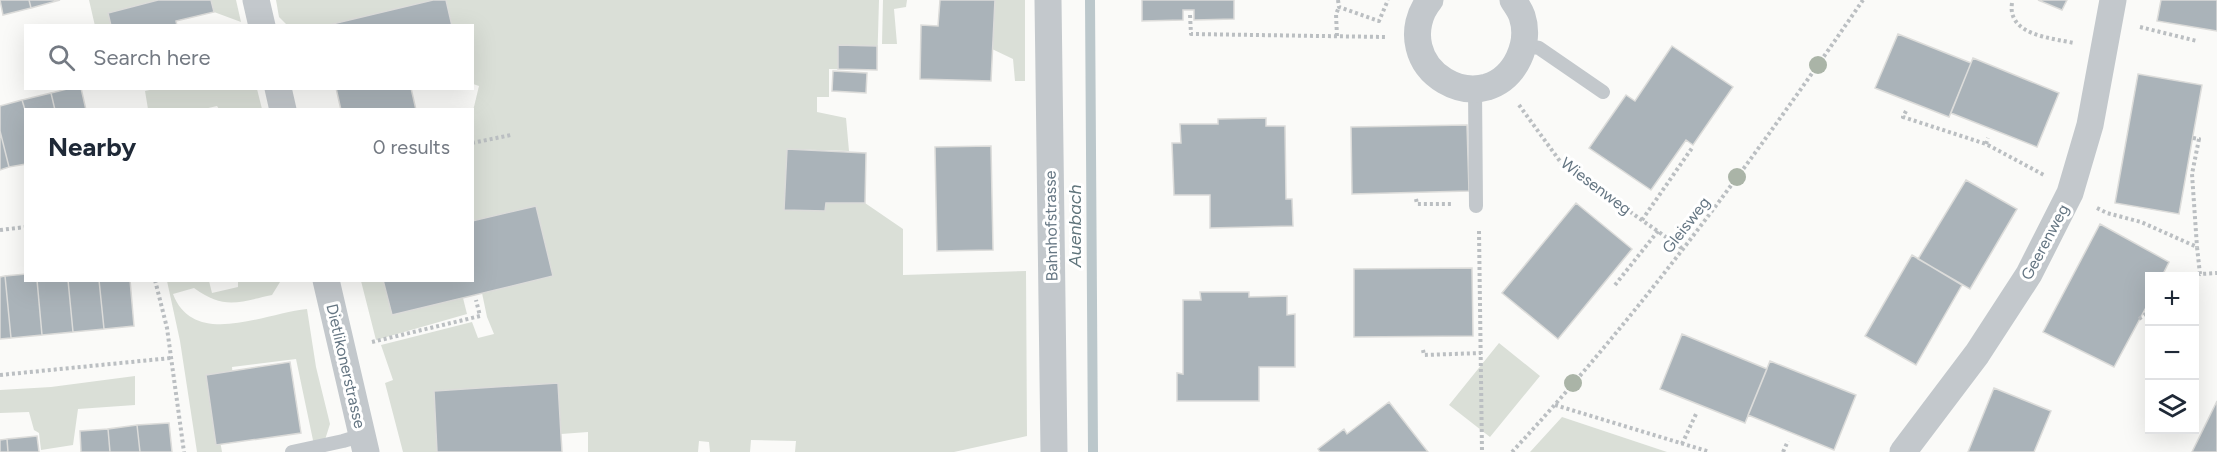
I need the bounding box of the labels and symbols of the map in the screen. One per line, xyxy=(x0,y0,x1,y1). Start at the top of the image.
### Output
street label: Wiesenweg xyxy=(1557,153,1635,219)
street label: Bahnhofstrasse xyxy=(1041,170,1061,281)
water label: Auenbach xyxy=(1064,184,1086,269)
street label: Gleisweg xyxy=(1658,193,1714,257)
street label: Geerenweg xyxy=(2017,201,2073,283)
street label: Dietlikonerstrasse xyxy=(322,302,370,430)

